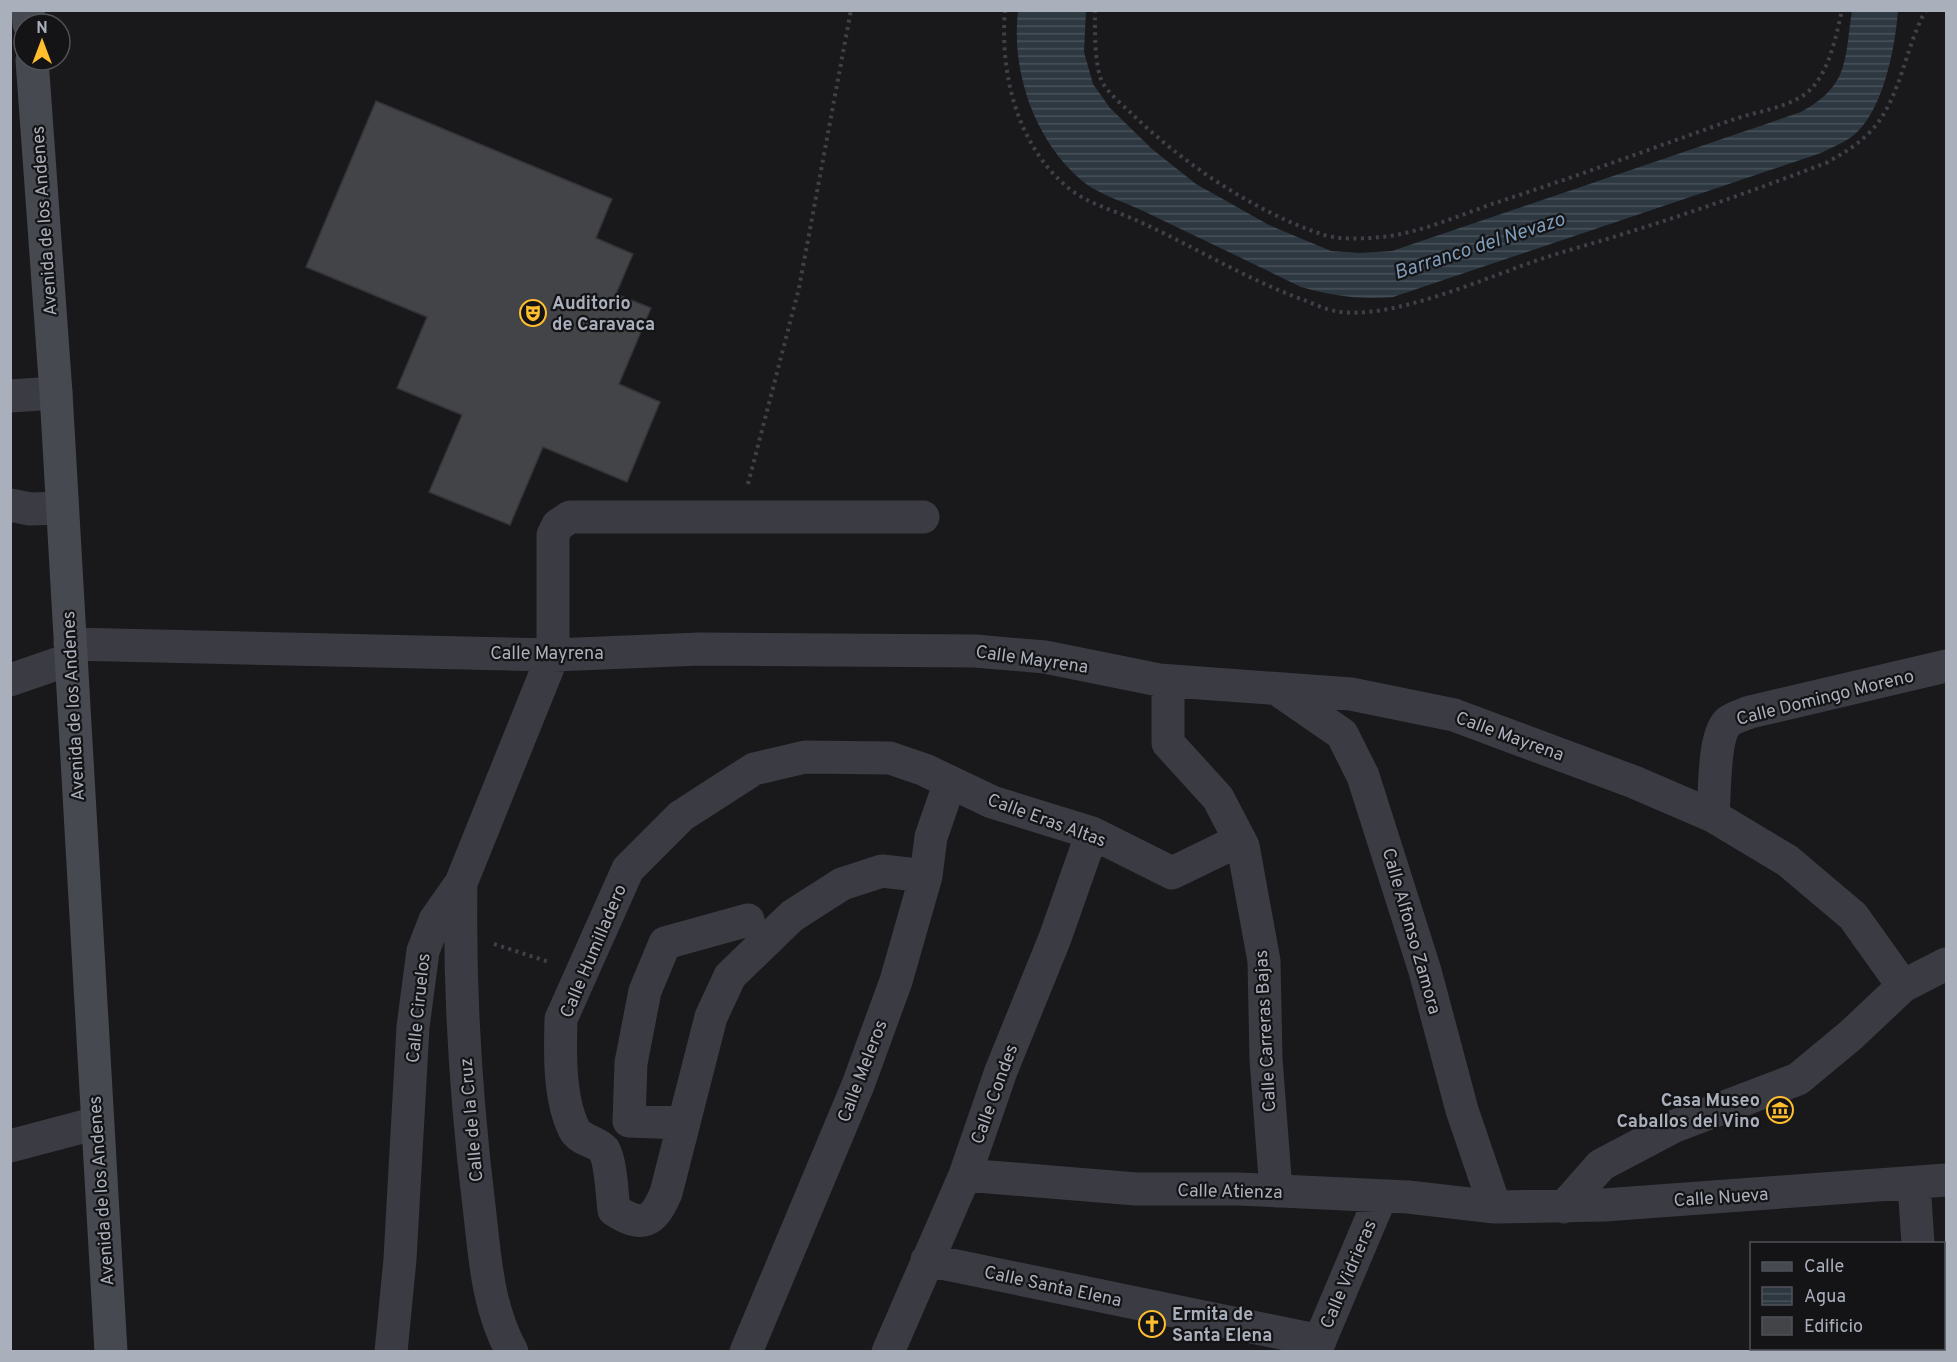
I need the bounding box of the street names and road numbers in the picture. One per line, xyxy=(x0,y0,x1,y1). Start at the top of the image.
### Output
street label: Avenida de los Andenes xyxy=(27,125,64,317)
street label: Avenida de los Andenes xyxy=(58,610,91,802)
street label: Calle Mayrena xyxy=(974,641,1090,680)
street label: Calle Mayrena xyxy=(490,643,604,666)
street label: Calle Domingo Moreno xyxy=(1734,665,1917,732)
street label: Calle Mayrena xyxy=(1452,707,1567,768)
street label: Calle Eras Altas xyxy=(984,789,1109,854)
street label: Calle Alfonso Zamora xyxy=(1376,846,1445,1017)
street label: Calle Humilladero xyxy=(556,881,633,1022)
street label: Calle Carreras Bajas xyxy=(1251,949,1282,1113)
street label: Calle Ciruelos xyxy=(402,952,437,1064)
street label: Calle Meleros xyxy=(833,1017,894,1126)
street label: Calle Condes xyxy=(967,1041,1024,1148)
street label: Calle de la Cruz xyxy=(456,1057,489,1183)
street label: Avenida de los Andenes xyxy=(84,1095,121,1287)
street label: Calle Atienza xyxy=(1177,1180,1283,1205)
street label: Calle Nueva xyxy=(1673,1184,1769,1213)
street label: Calle Vidrieras xyxy=(1316,1217,1383,1333)
street label: Calle Santa Elena xyxy=(982,1262,1124,1313)

